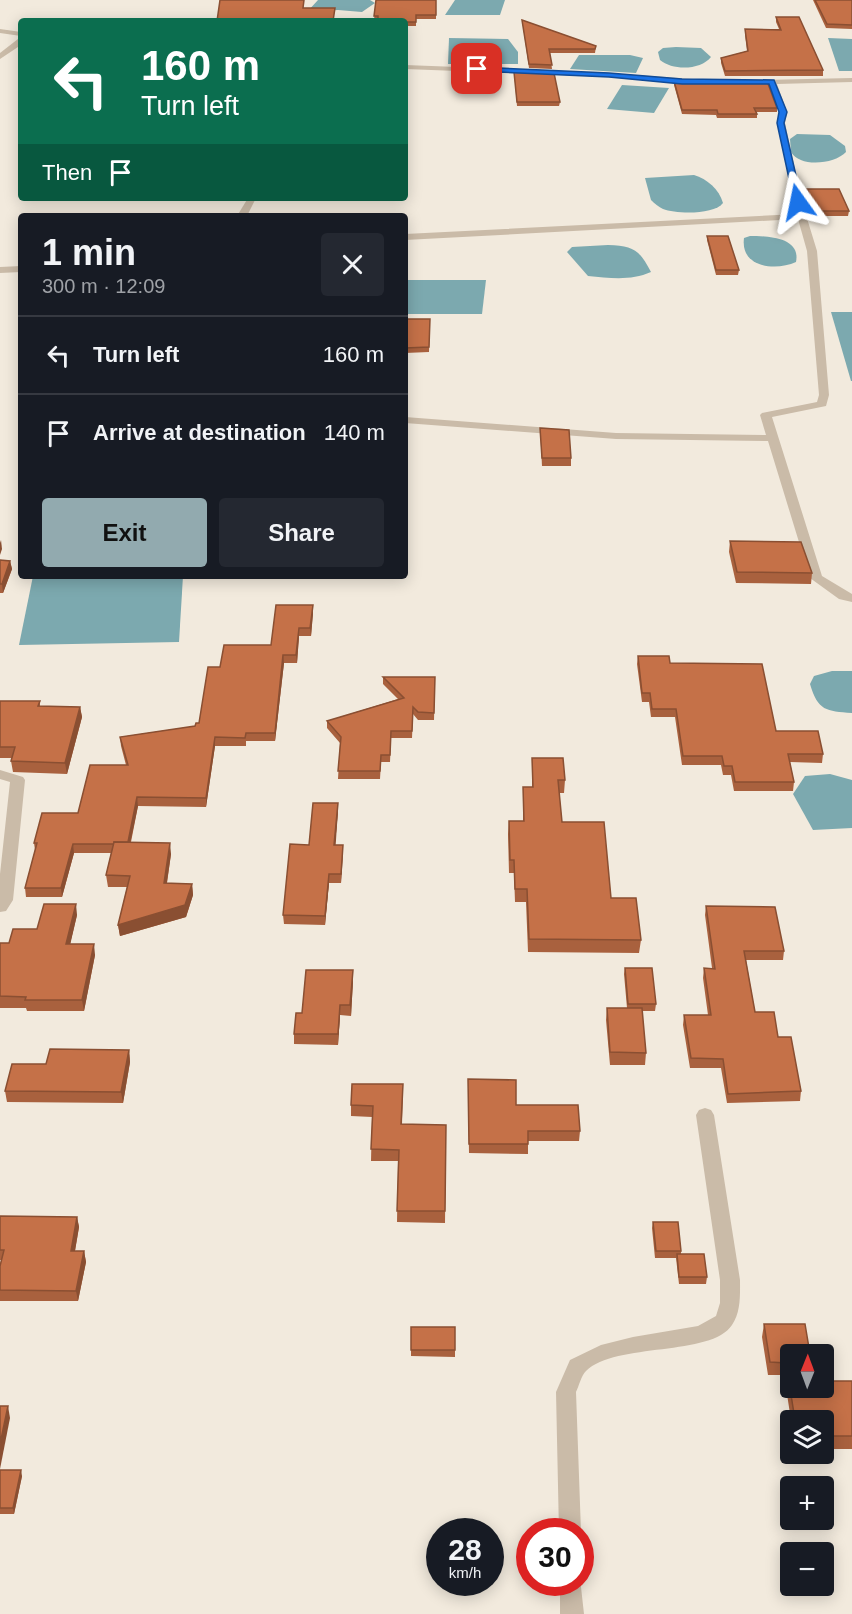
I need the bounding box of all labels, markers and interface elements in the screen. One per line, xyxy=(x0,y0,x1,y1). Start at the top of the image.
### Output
icon: left xyxy=(42,42,120,120)
text: 160 m xyxy=(141,42,260,89)
pin xyxy=(451,43,502,94)
icon: arrive xyxy=(460,52,493,85)
text: Turn left xyxy=(141,91,239,121)
icon: arrive xyxy=(104,156,137,189)
text: Then xyxy=(42,160,92,185)
position arrow xyxy=(766,170,830,234)
text: 1 min xyxy=(42,232,136,273)
button: close xyxy=(321,233,384,296)
text: 300 m · 12:09 xyxy=(42,275,165,297)
icon: left xyxy=(42,339,75,372)
text: Turn left xyxy=(93,342,179,367)
text: 160 m xyxy=(323,342,384,367)
icon: arrive xyxy=(42,417,75,450)
text: Arrive at destination xyxy=(93,420,306,445)
text: 140 m xyxy=(324,420,385,445)
button: Exit xyxy=(42,498,207,567)
button: Share xyxy=(219,498,384,567)
north arrow xyxy=(780,1344,834,1398)
map controls xyxy=(780,1344,834,1596)
button: layers xyxy=(780,1410,834,1464)
button: + xyxy=(780,1476,834,1530)
speed limit sign: 30 xyxy=(516,1518,594,1596)
text: 28 xyxy=(448,1533,482,1566)
button: − xyxy=(780,1542,834,1596)
text: km/h xyxy=(449,1564,481,1581)

